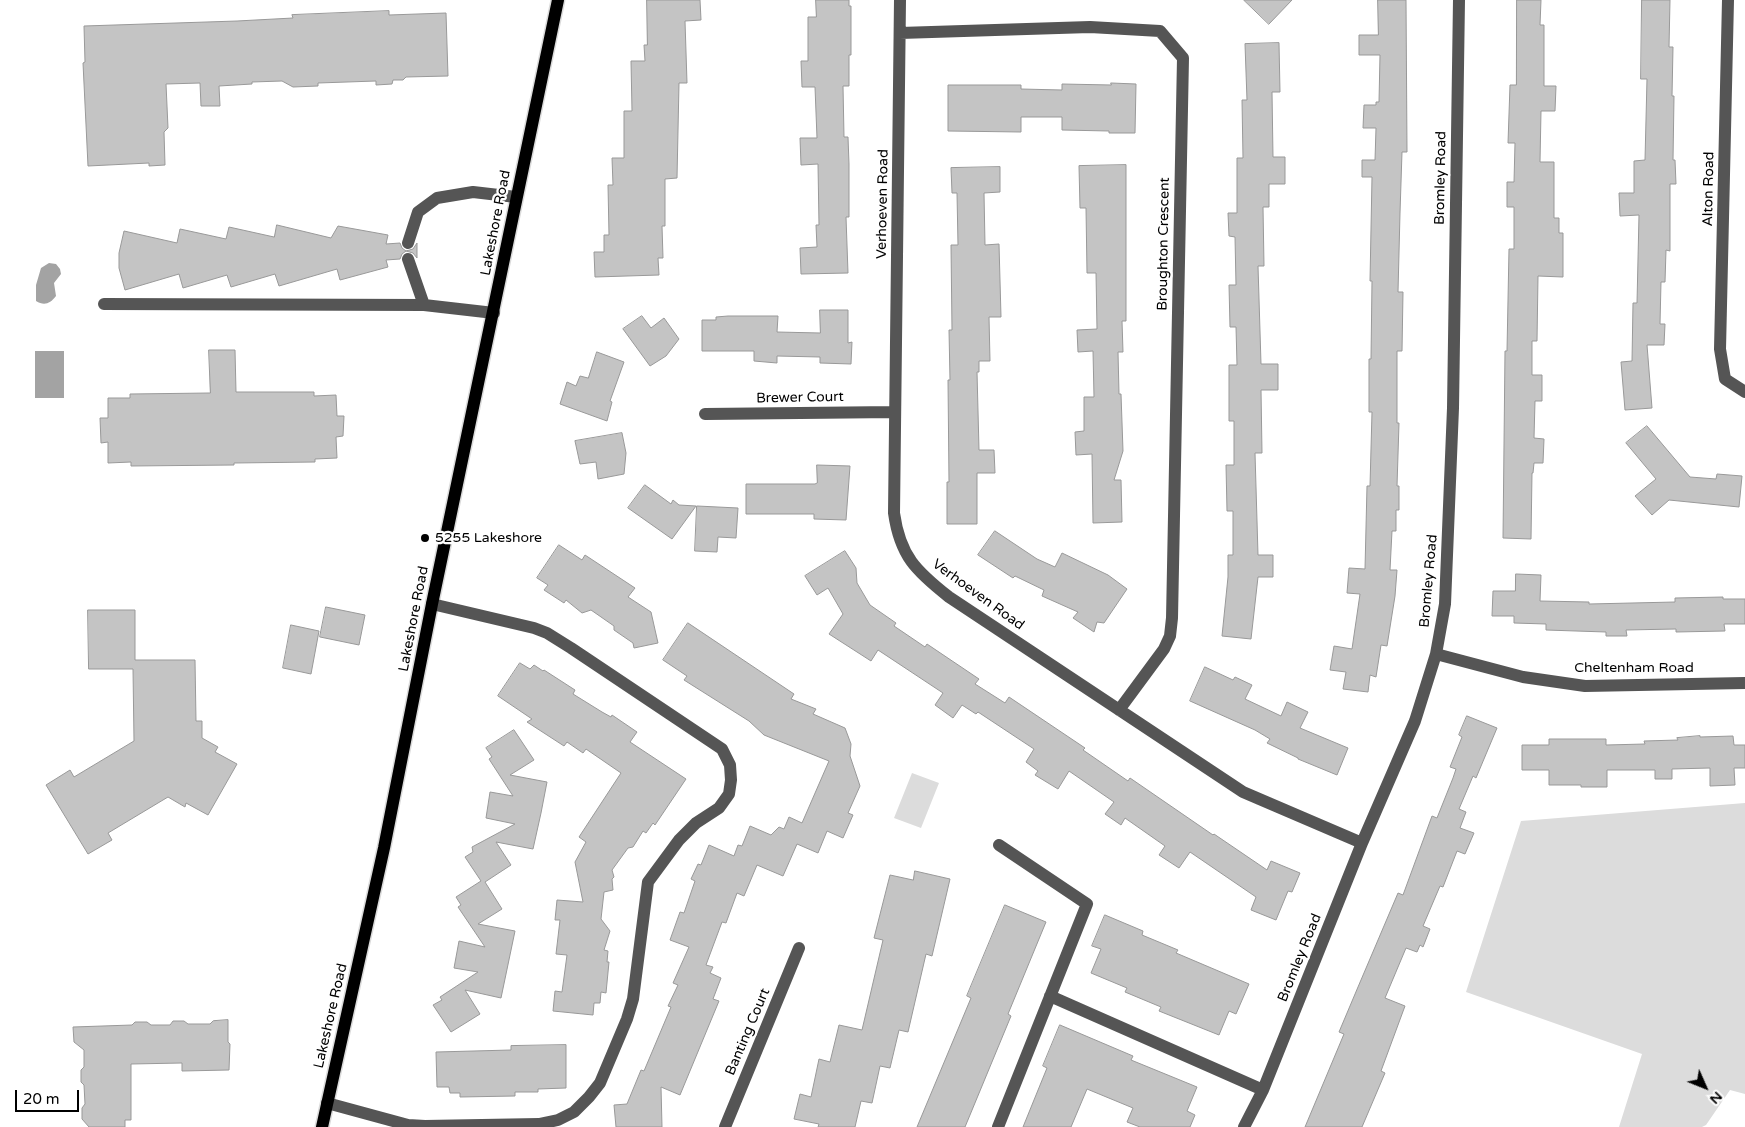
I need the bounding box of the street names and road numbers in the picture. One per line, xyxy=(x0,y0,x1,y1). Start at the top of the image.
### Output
street label: Bromley Road xyxy=(1432,131,1450,225)
street label: Verhoeven Road xyxy=(874,149,892,259)
street label: Alton Road xyxy=(1700,151,1718,227)
street label: Lakeshore Road xyxy=(478,169,514,277)
street label: Broughton Crescent xyxy=(1154,177,1174,311)
street label: Brewer Court xyxy=(756,389,844,407)
street label: Bromley Road xyxy=(1417,534,1441,628)
street label: Verhoeven Road xyxy=(929,556,1027,634)
street label: Lakeshore Road xyxy=(396,565,432,673)
street label: Cheltenham Road xyxy=(1574,660,1694,676)
street label: Bromley Road xyxy=(1275,911,1325,1005)
street label: Lakeshore Road xyxy=(311,962,351,1070)
street label: Banting Court xyxy=(722,986,774,1078)

